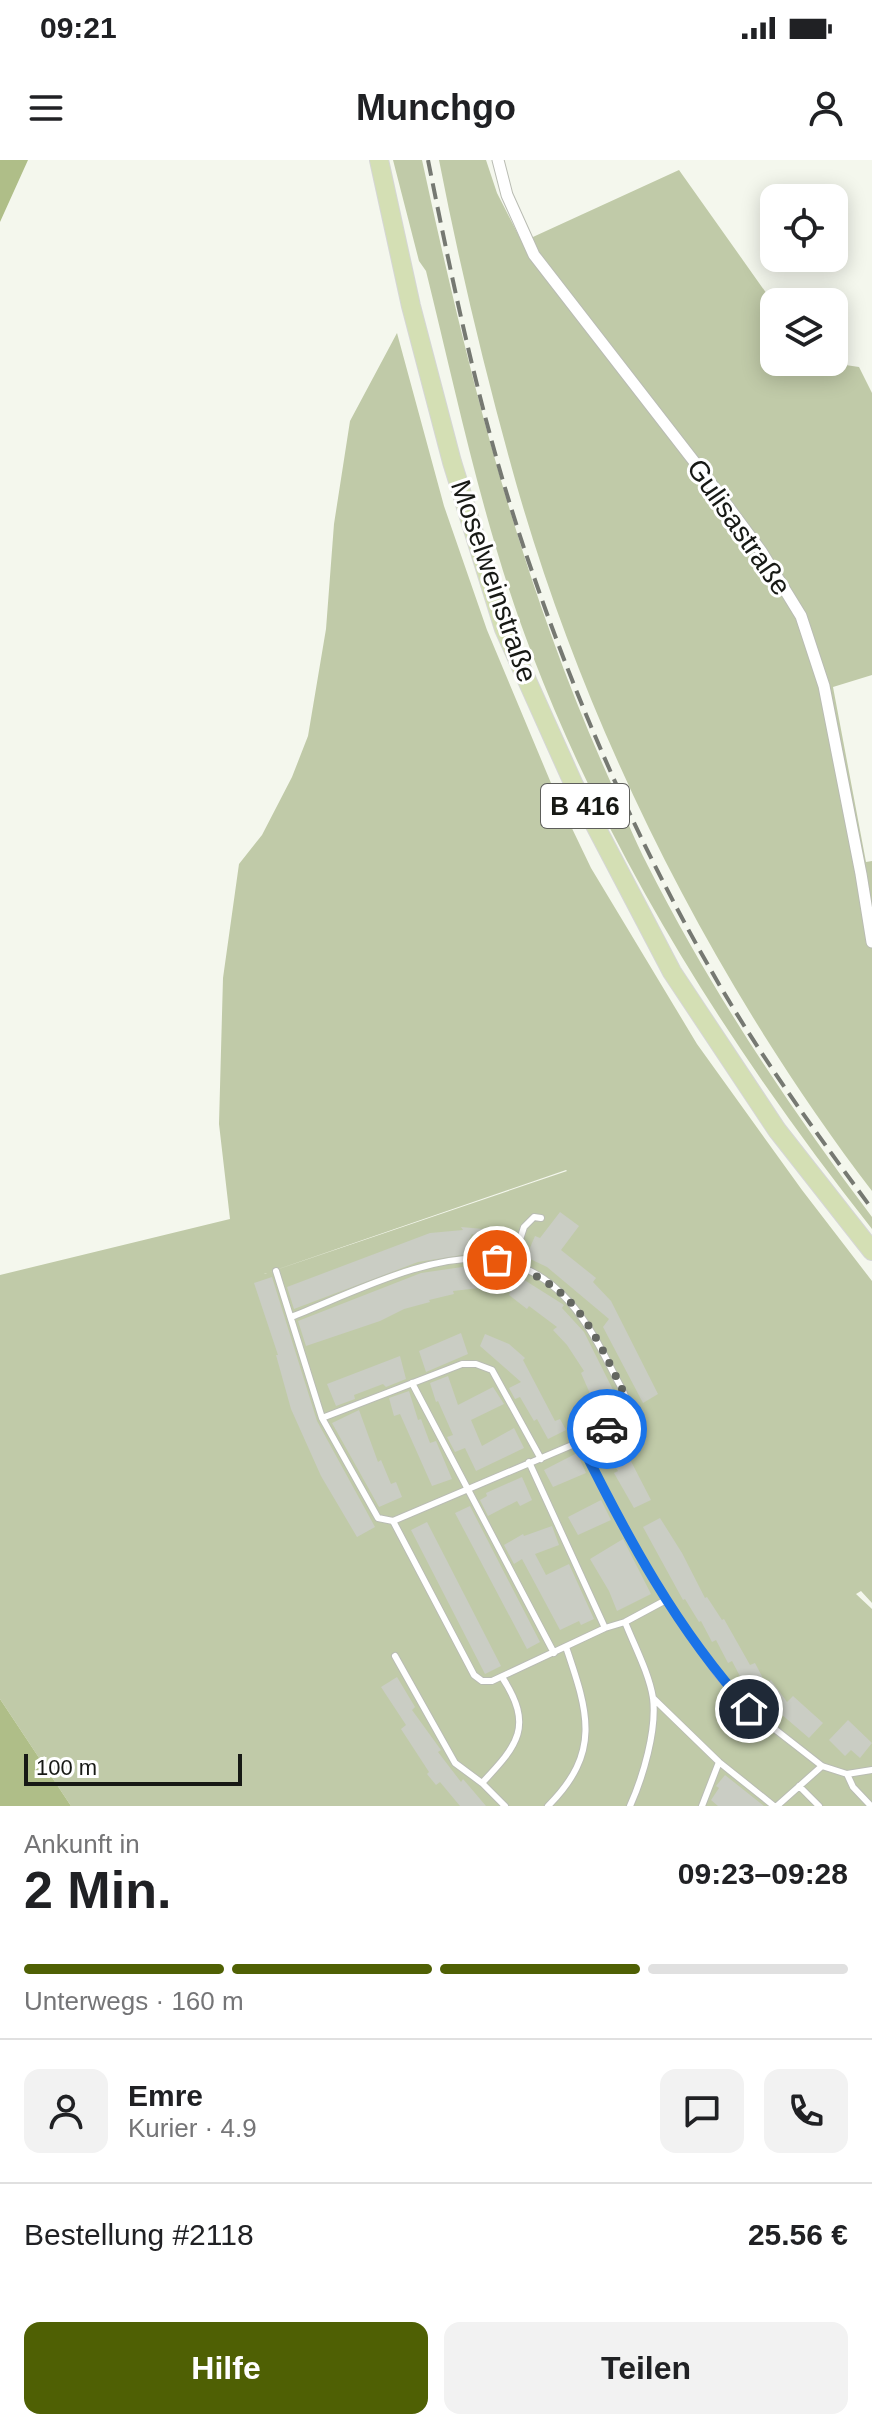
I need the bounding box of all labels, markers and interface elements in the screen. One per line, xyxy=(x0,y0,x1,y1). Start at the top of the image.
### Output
text: 09:21 xyxy=(40,11,117,44)
icon: menu xyxy=(24,86,68,130)
icon: person xyxy=(804,86,848,130)
text: Munchgo xyxy=(356,87,516,128)
map controls xyxy=(760,184,848,376)
button: locate xyxy=(760,184,848,272)
button: layers xyxy=(760,288,848,376)
street label: Gulisastraße xyxy=(681,453,797,601)
street label: Moselweinstraße xyxy=(445,476,543,686)
road number: B 416 xyxy=(541,784,629,828)
pin xyxy=(463,1226,531,1294)
icon: bag xyxy=(475,1238,519,1282)
courier xyxy=(567,1389,647,1469)
icon: car xyxy=(585,1407,629,1451)
pin xyxy=(715,1675,783,1743)
icon: home xyxy=(727,1687,771,1731)
scale bar xyxy=(24,1750,242,1786)
text: 100 m xyxy=(36,1755,97,1780)
text: Ankunft in xyxy=(24,1829,140,1859)
text: 09:23–09:28 xyxy=(678,1857,848,1890)
text: 2 Min. xyxy=(24,1861,171,1919)
text: Unterwegs · 160 m xyxy=(24,1986,244,2016)
button: person xyxy=(24,2069,108,2153)
button: chat xyxy=(660,2069,744,2153)
button: phone xyxy=(764,2069,848,2153)
text: Emre xyxy=(128,2079,203,2112)
text: Kurier · 4.9 xyxy=(128,2113,257,2143)
text: Bestellung #2118 xyxy=(24,2218,254,2251)
text: 25.56 € xyxy=(748,2218,848,2251)
button: Hilfe xyxy=(24,2322,428,2414)
button: Teilen xyxy=(444,2322,848,2414)

